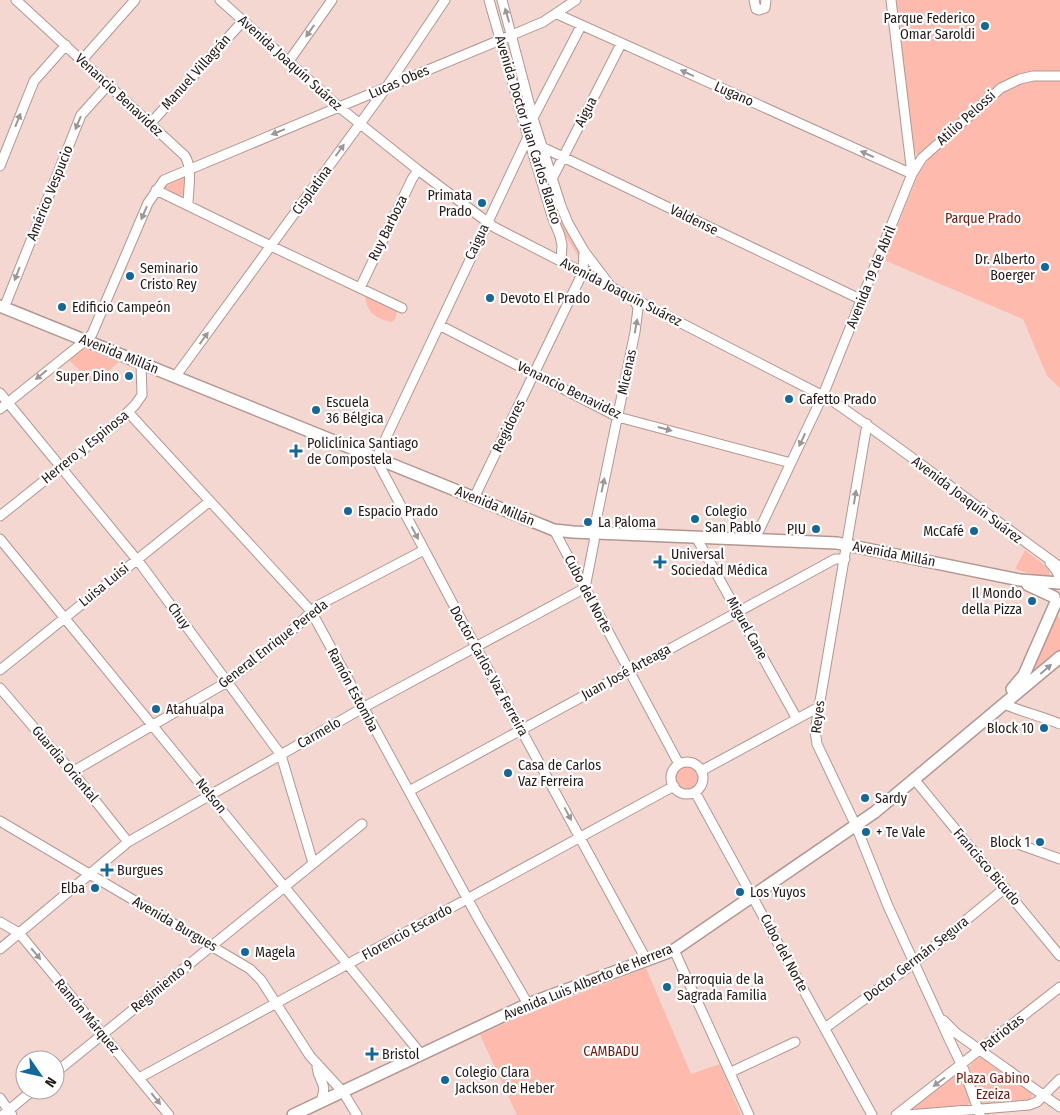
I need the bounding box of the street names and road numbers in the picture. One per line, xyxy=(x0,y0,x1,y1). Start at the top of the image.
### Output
street label: Avenida Joaquín Suárez xyxy=(235,12,346,114)
street label: Manuel Villagrán xyxy=(158,31,234,113)
street label: Avenida Doctor Juan Carlos Blanco xyxy=(491,33,565,227)
street label: Venancio Benavidez xyxy=(72,50,167,140)
street label: Lucas Obes xyxy=(366,62,432,102)
street label: Lugano xyxy=(712,78,756,110)
street label: Atilio Pelossi xyxy=(933,87,999,149)
street label: Aigua xyxy=(571,94,601,130)
street label: Américo Vespucio xyxy=(23,143,77,243)
street label: Cisplatina xyxy=(288,162,336,218)
street label: Ruy Barboza xyxy=(365,192,411,264)
street label: Valdense xyxy=(667,201,721,239)
street label: Caigua xyxy=(461,221,493,263)
street label: Avenida 19 de Abril xyxy=(843,223,899,331)
street label: Avenida Joaquín Suárez xyxy=(557,254,685,330)
street label: Avenida Millán xyxy=(77,330,161,378)
street label: Micenas xyxy=(614,348,640,396)
street label: Venancio Benavidez xyxy=(514,357,624,423)
street label: Regidores xyxy=(489,397,529,455)
street label: Herrero y Espinosa xyxy=(38,407,132,487)
street label: Avenida Joaquín Suárez xyxy=(908,453,1026,547)
street label: Avenida Millán xyxy=(453,482,537,530)
street label: Avenida Millán xyxy=(851,538,937,570)
street label: Cubo del Norte xyxy=(560,552,616,636)
street label: Luisa Luisi xyxy=(76,560,132,610)
street label: Miguel Cane xyxy=(723,594,771,662)
street label: General Enrique Pereda xyxy=(215,596,331,692)
street label: Chuy xyxy=(164,600,195,633)
street label: Doctor Carlos Vaz Ferreira xyxy=(446,603,532,739)
street label: Juan José Arteaga xyxy=(578,640,674,704)
street label: Ramón Estomba xyxy=(324,645,382,735)
street label: Reyes xyxy=(808,699,828,735)
street label: Carmelo xyxy=(294,714,344,752)
street label: Guardia Oriental xyxy=(28,722,102,806)
street label: Nelson xyxy=(192,775,230,817)
street label: Francisco Bicudo xyxy=(950,825,1024,909)
street label: Avenida Burgues xyxy=(129,893,221,955)
street label: Florencio Escardo xyxy=(359,900,455,964)
street label: Cubo del Norte xyxy=(756,911,812,995)
street label: Doctor Germán Segura xyxy=(860,913,972,1005)
street label: Avenida Luis Alberto de Herrera xyxy=(501,940,675,1024)
street label: Regimiento 9 xyxy=(128,956,197,1016)
street label: Ramón Márquez xyxy=(51,975,123,1057)
street label: Patriotas xyxy=(977,1011,1027,1055)

